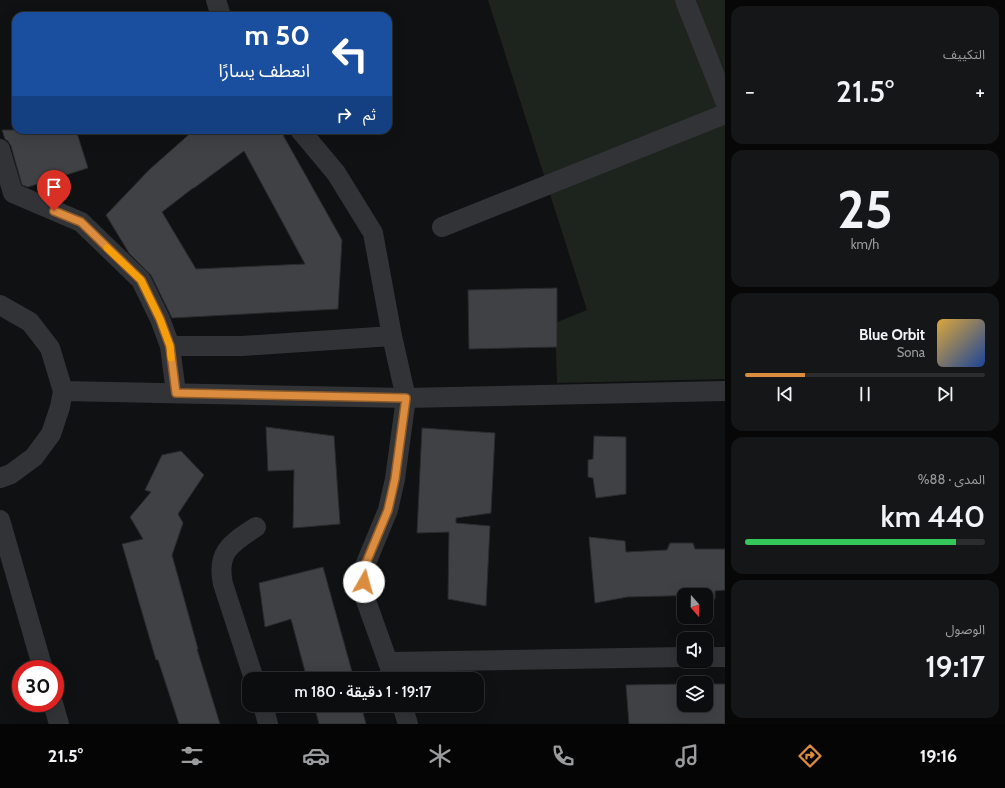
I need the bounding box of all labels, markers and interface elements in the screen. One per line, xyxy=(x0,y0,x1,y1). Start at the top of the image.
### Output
text: 50 m xyxy=(245,18,310,52)
icon: left xyxy=(324,28,376,80)
text: التكييف xyxy=(943,46,985,62)
text: انعطف يسارًا xyxy=(219,60,310,82)
text: 21.5° xyxy=(836,73,894,110)
text: − xyxy=(745,78,755,105)
text: + xyxy=(975,78,985,105)
icon: right xyxy=(333,104,355,126)
text: ثم xyxy=(363,106,376,124)
pin xyxy=(37,170,71,211)
icon: arrive xyxy=(43,176,65,198)
text: 25 xyxy=(837,178,893,241)
text: km/h xyxy=(851,236,879,252)
text: Blue Orbit xyxy=(859,326,925,344)
text: Sona xyxy=(897,344,925,360)
icon: previous xyxy=(774,383,796,405)
icon: pause xyxy=(854,383,876,405)
icon: next xyxy=(934,383,956,405)
text: المدى · 88% xyxy=(918,471,985,487)
text: 440 km xyxy=(881,498,985,535)
position arrow xyxy=(343,561,385,603)
north arrow xyxy=(677,588,713,624)
map controls xyxy=(677,588,713,712)
text: الوصول xyxy=(945,621,985,637)
button: sound xyxy=(677,632,713,668)
text: 19:17 xyxy=(925,648,985,685)
speed limit sign: 30 xyxy=(12,660,64,712)
button: layers xyxy=(677,676,713,712)
text: 19:17 · 1 دقيقة · 180 m xyxy=(295,683,431,701)
icon: filters xyxy=(178,742,206,770)
icon: car xyxy=(302,742,330,770)
icon: climate xyxy=(426,742,454,770)
icon: phone xyxy=(549,742,577,770)
icon: music xyxy=(673,742,701,770)
icon: directions xyxy=(796,742,824,770)
text: 21.5° xyxy=(48,745,83,767)
text: 19:16 xyxy=(920,745,957,767)

